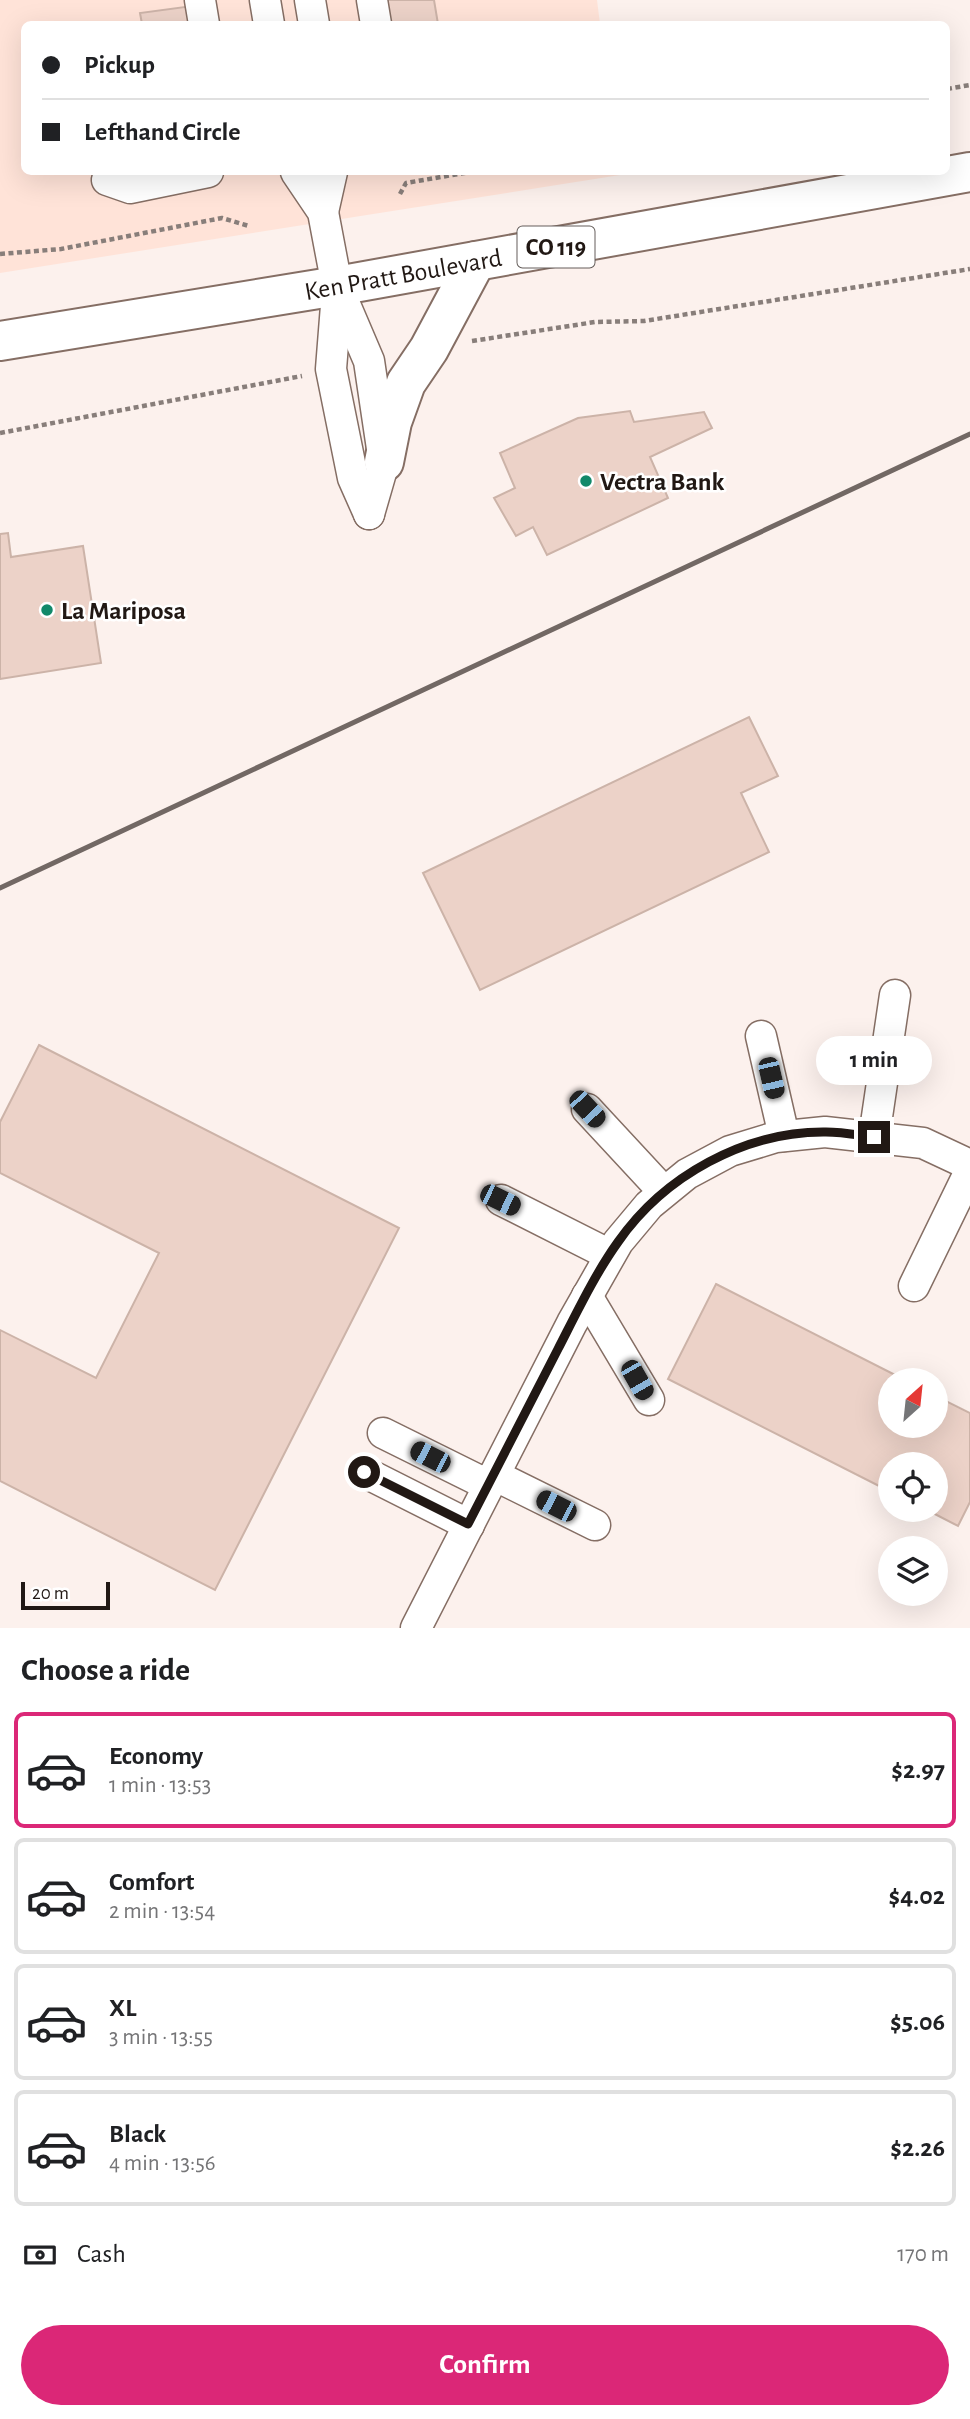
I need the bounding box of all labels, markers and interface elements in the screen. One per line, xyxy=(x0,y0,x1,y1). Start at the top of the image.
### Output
text: Pickup xyxy=(84,52,155,78)
text: Lefthand Circle xyxy=(84,119,241,145)
road number: CO 119 xyxy=(518,226,594,268)
street label: Ken Pratt Boulevard xyxy=(303,245,504,305)
place label: Vectra Bank xyxy=(600,469,724,495)
marker: Vectra Bank xyxy=(578,473,594,489)
place label: La Mariposa xyxy=(61,598,186,624)
marker: La Mariposa xyxy=(39,602,55,618)
callout: 1 min xyxy=(816,1036,932,1084)
text: 1 min xyxy=(850,1049,898,1072)
car xyxy=(757,1055,786,1101)
car xyxy=(565,1086,610,1132)
route end xyxy=(858,1121,890,1153)
car xyxy=(477,1181,524,1219)
car xyxy=(618,1357,657,1403)
north arrow xyxy=(878,1368,948,1438)
map controls xyxy=(878,1368,948,1606)
car xyxy=(407,1438,454,1476)
button: locate xyxy=(878,1452,948,1522)
route start xyxy=(348,1456,380,1488)
car xyxy=(533,1487,580,1525)
button: layers xyxy=(878,1536,948,1606)
scale bar xyxy=(21,1579,110,1611)
text: 20 m xyxy=(32,1584,69,1603)
text: Choose a ride xyxy=(21,1654,190,1686)
icon: car xyxy=(25,1739,88,1802)
text: Economy xyxy=(109,1743,203,1769)
text: $2.97 xyxy=(891,1757,945,1783)
text: 1 min · 13:53 xyxy=(109,1774,211,1797)
icon: car xyxy=(25,1865,88,1928)
text: Comfort xyxy=(109,1869,194,1895)
text: $4.02 xyxy=(888,1883,945,1909)
text: 2 min · 13:54 xyxy=(109,1900,215,1923)
icon: car xyxy=(25,1991,88,2054)
text: XL xyxy=(109,1995,136,2021)
text: $5.06 xyxy=(890,2009,945,2035)
text: 3 min · 13:55 xyxy=(109,2026,213,2049)
icon: car xyxy=(25,2117,88,2180)
text: Black xyxy=(109,2121,166,2147)
text: $2.26 xyxy=(890,2135,945,2161)
text: 4 min · 13:56 xyxy=(109,2152,216,2175)
icon: cash xyxy=(21,2236,59,2274)
text: Cash xyxy=(77,2241,126,2267)
text: 170 m xyxy=(897,2243,949,2266)
button: Confirm xyxy=(21,2325,949,2405)

